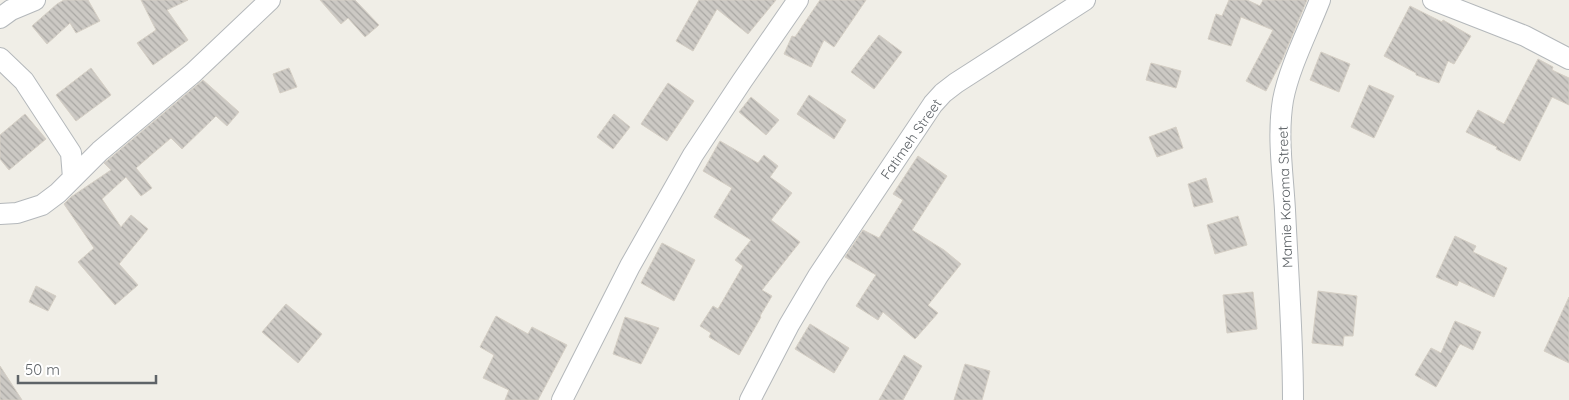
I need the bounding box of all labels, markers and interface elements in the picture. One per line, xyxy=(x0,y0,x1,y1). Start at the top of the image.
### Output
street label: Fatimeh Street xyxy=(876,95,946,183)
street label: Mamie Koroma Street xyxy=(1274,125,1296,268)
scale bar xyxy=(18,352,155,384)
text: 50 m xyxy=(25,360,60,379)

